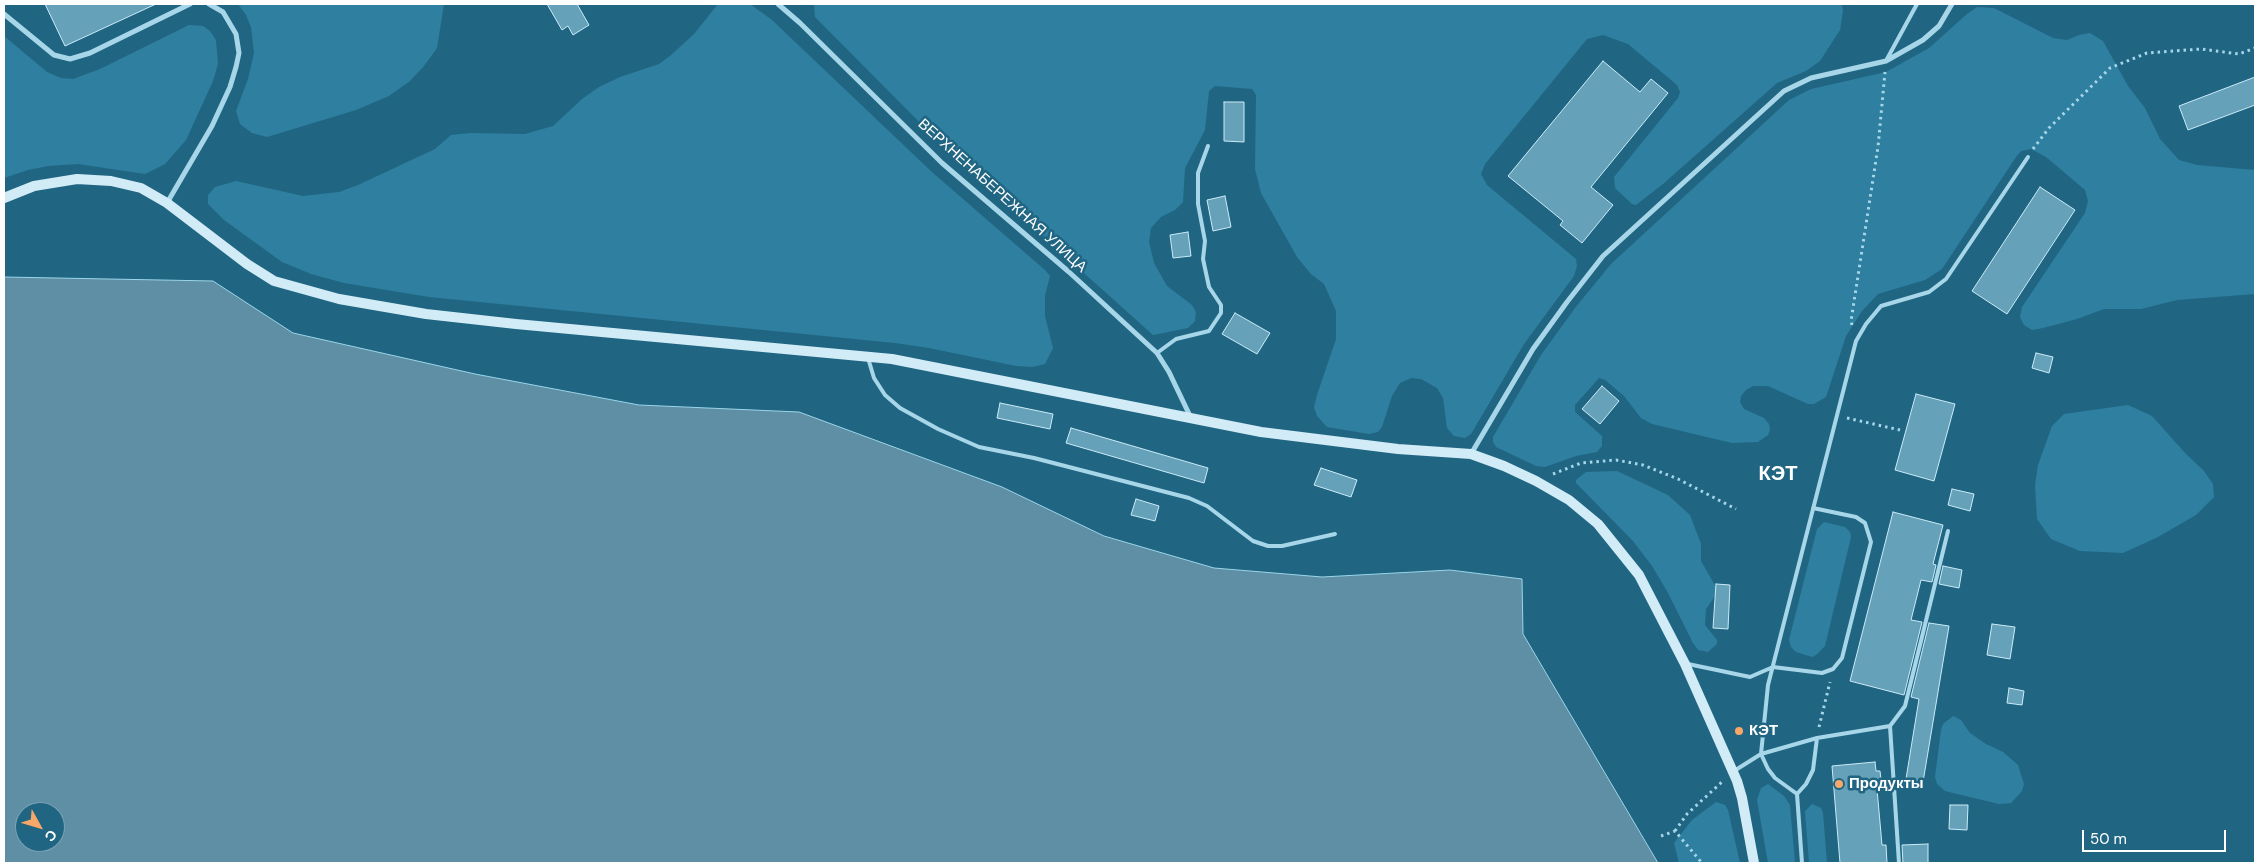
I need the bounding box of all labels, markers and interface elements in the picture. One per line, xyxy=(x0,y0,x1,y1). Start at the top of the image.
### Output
street label: ВЕРХНЕНАБЕРЕЖНАЯ УЛИЦА xyxy=(914,115,1090,277)
district label: КЭТ xyxy=(1759,463,1797,487)
place label: КЭТ xyxy=(1749,722,1778,740)
marker: КЭТ xyxy=(1733,725,1745,737)
place label: Продукты xyxy=(1849,775,1924,793)
marker: Продукты xyxy=(1833,778,1845,790)
north arrow xyxy=(15,802,65,852)
scale bar xyxy=(2084,820,2228,852)
text: С xyxy=(41,826,61,845)
text: 50 m xyxy=(2090,829,2127,849)

